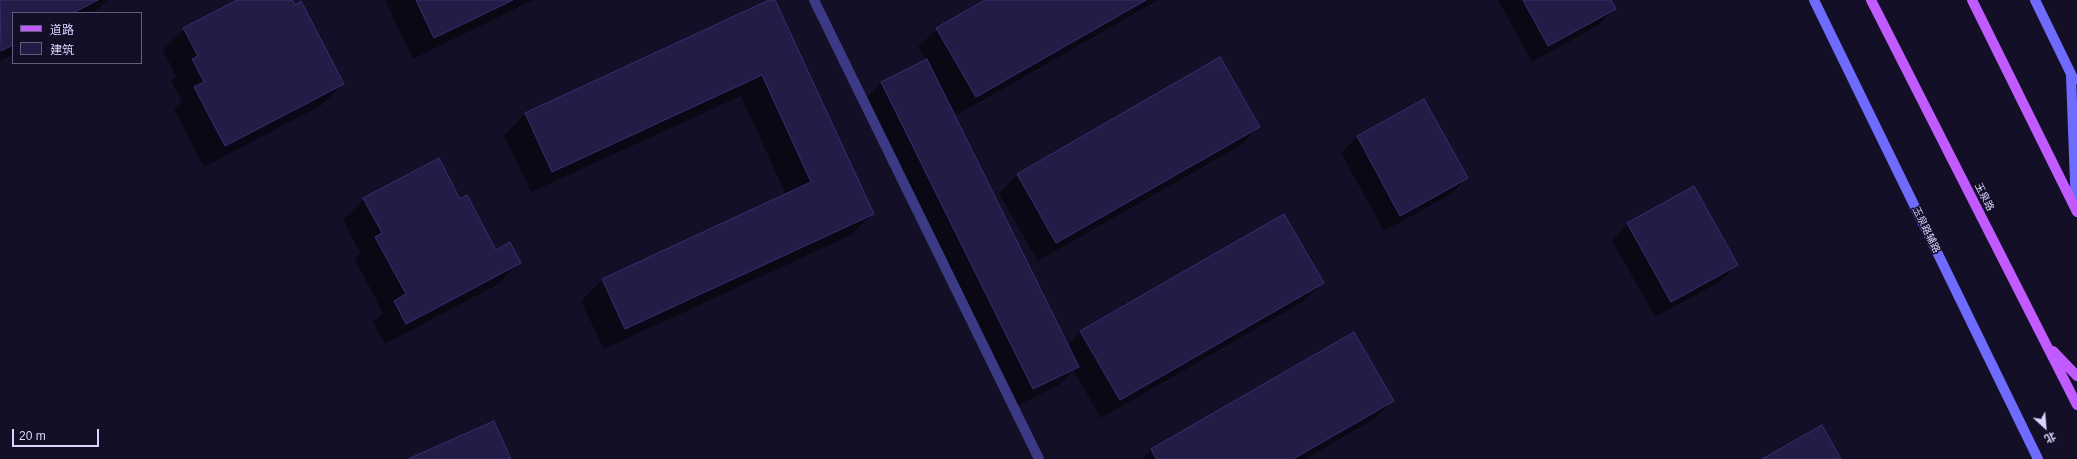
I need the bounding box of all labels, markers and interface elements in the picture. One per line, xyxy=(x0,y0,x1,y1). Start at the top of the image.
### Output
legend xyxy=(12,12,142,64)
text: 道路 xyxy=(50,23,74,37)
text: 建筑 xyxy=(50,43,74,57)
street label: 玉泉路 xyxy=(1972,181,1996,213)
street label: 玉泉路辅路 xyxy=(1910,205,1942,255)
north arrow xyxy=(2025,407,2065,447)
scale bar xyxy=(14,421,101,447)
text: 20 m xyxy=(19,429,46,443)
text: 北 xyxy=(2043,430,2058,446)

